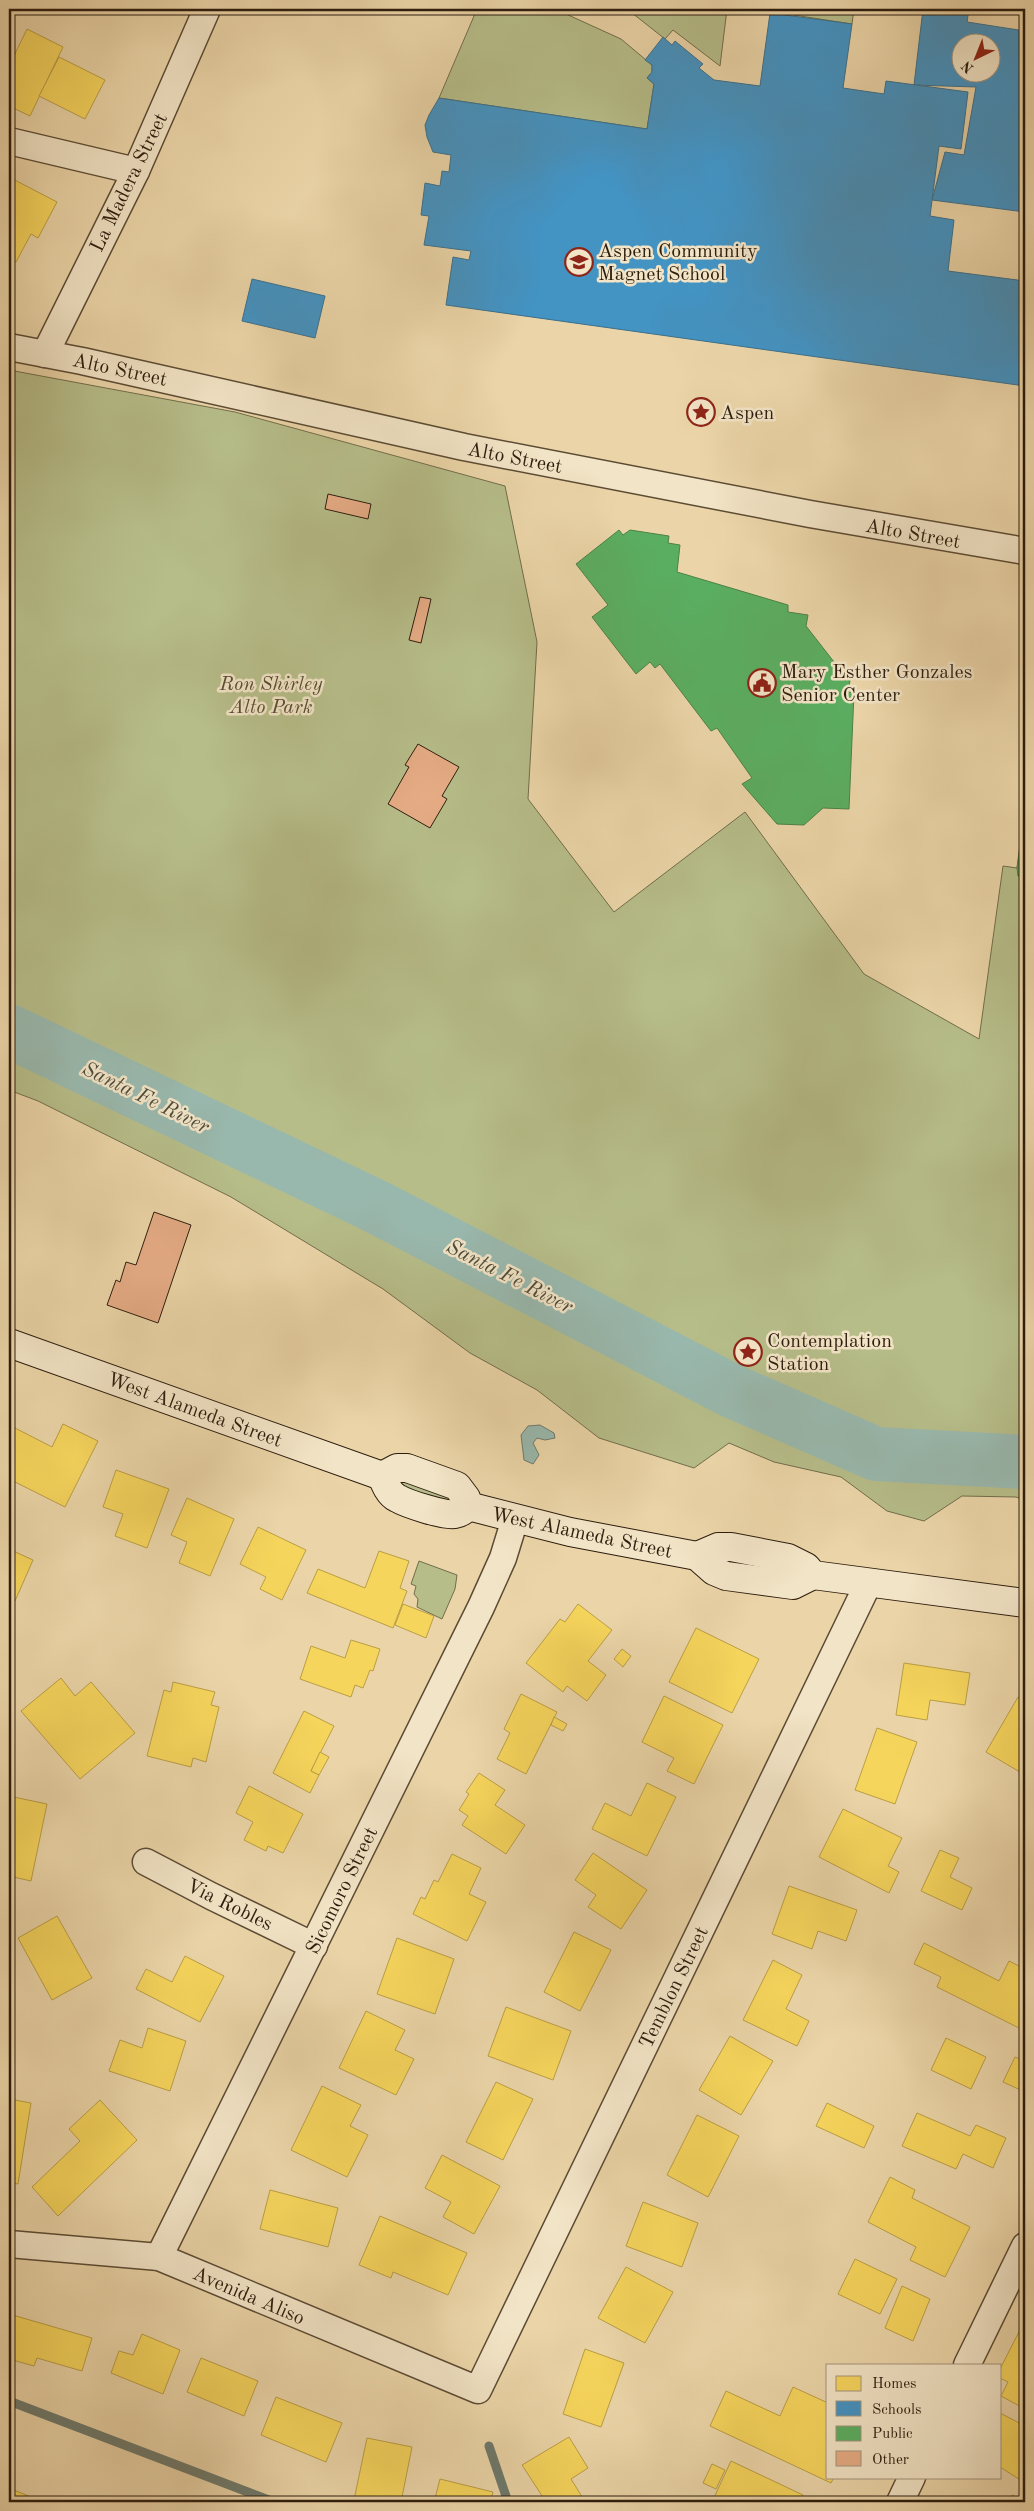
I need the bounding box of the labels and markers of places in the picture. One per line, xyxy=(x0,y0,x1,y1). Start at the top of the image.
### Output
place label: Aspen Community Magnet School xyxy=(598,242,758,285)
school or university icon: Aspen Community Magnet School xyxy=(564,247,594,277)
place icon: Aspen xyxy=(686,397,716,427)
place label: Aspen xyxy=(720,404,775,424)
place label: Mary Esther Gonzales Senior Center xyxy=(781,663,972,706)
public building icon: Mary Esther Gonzales Senior Center xyxy=(747,668,777,698)
place label: Contemplation Station xyxy=(767,1332,892,1375)
place icon: Contemplation Station xyxy=(733,1337,763,1367)

